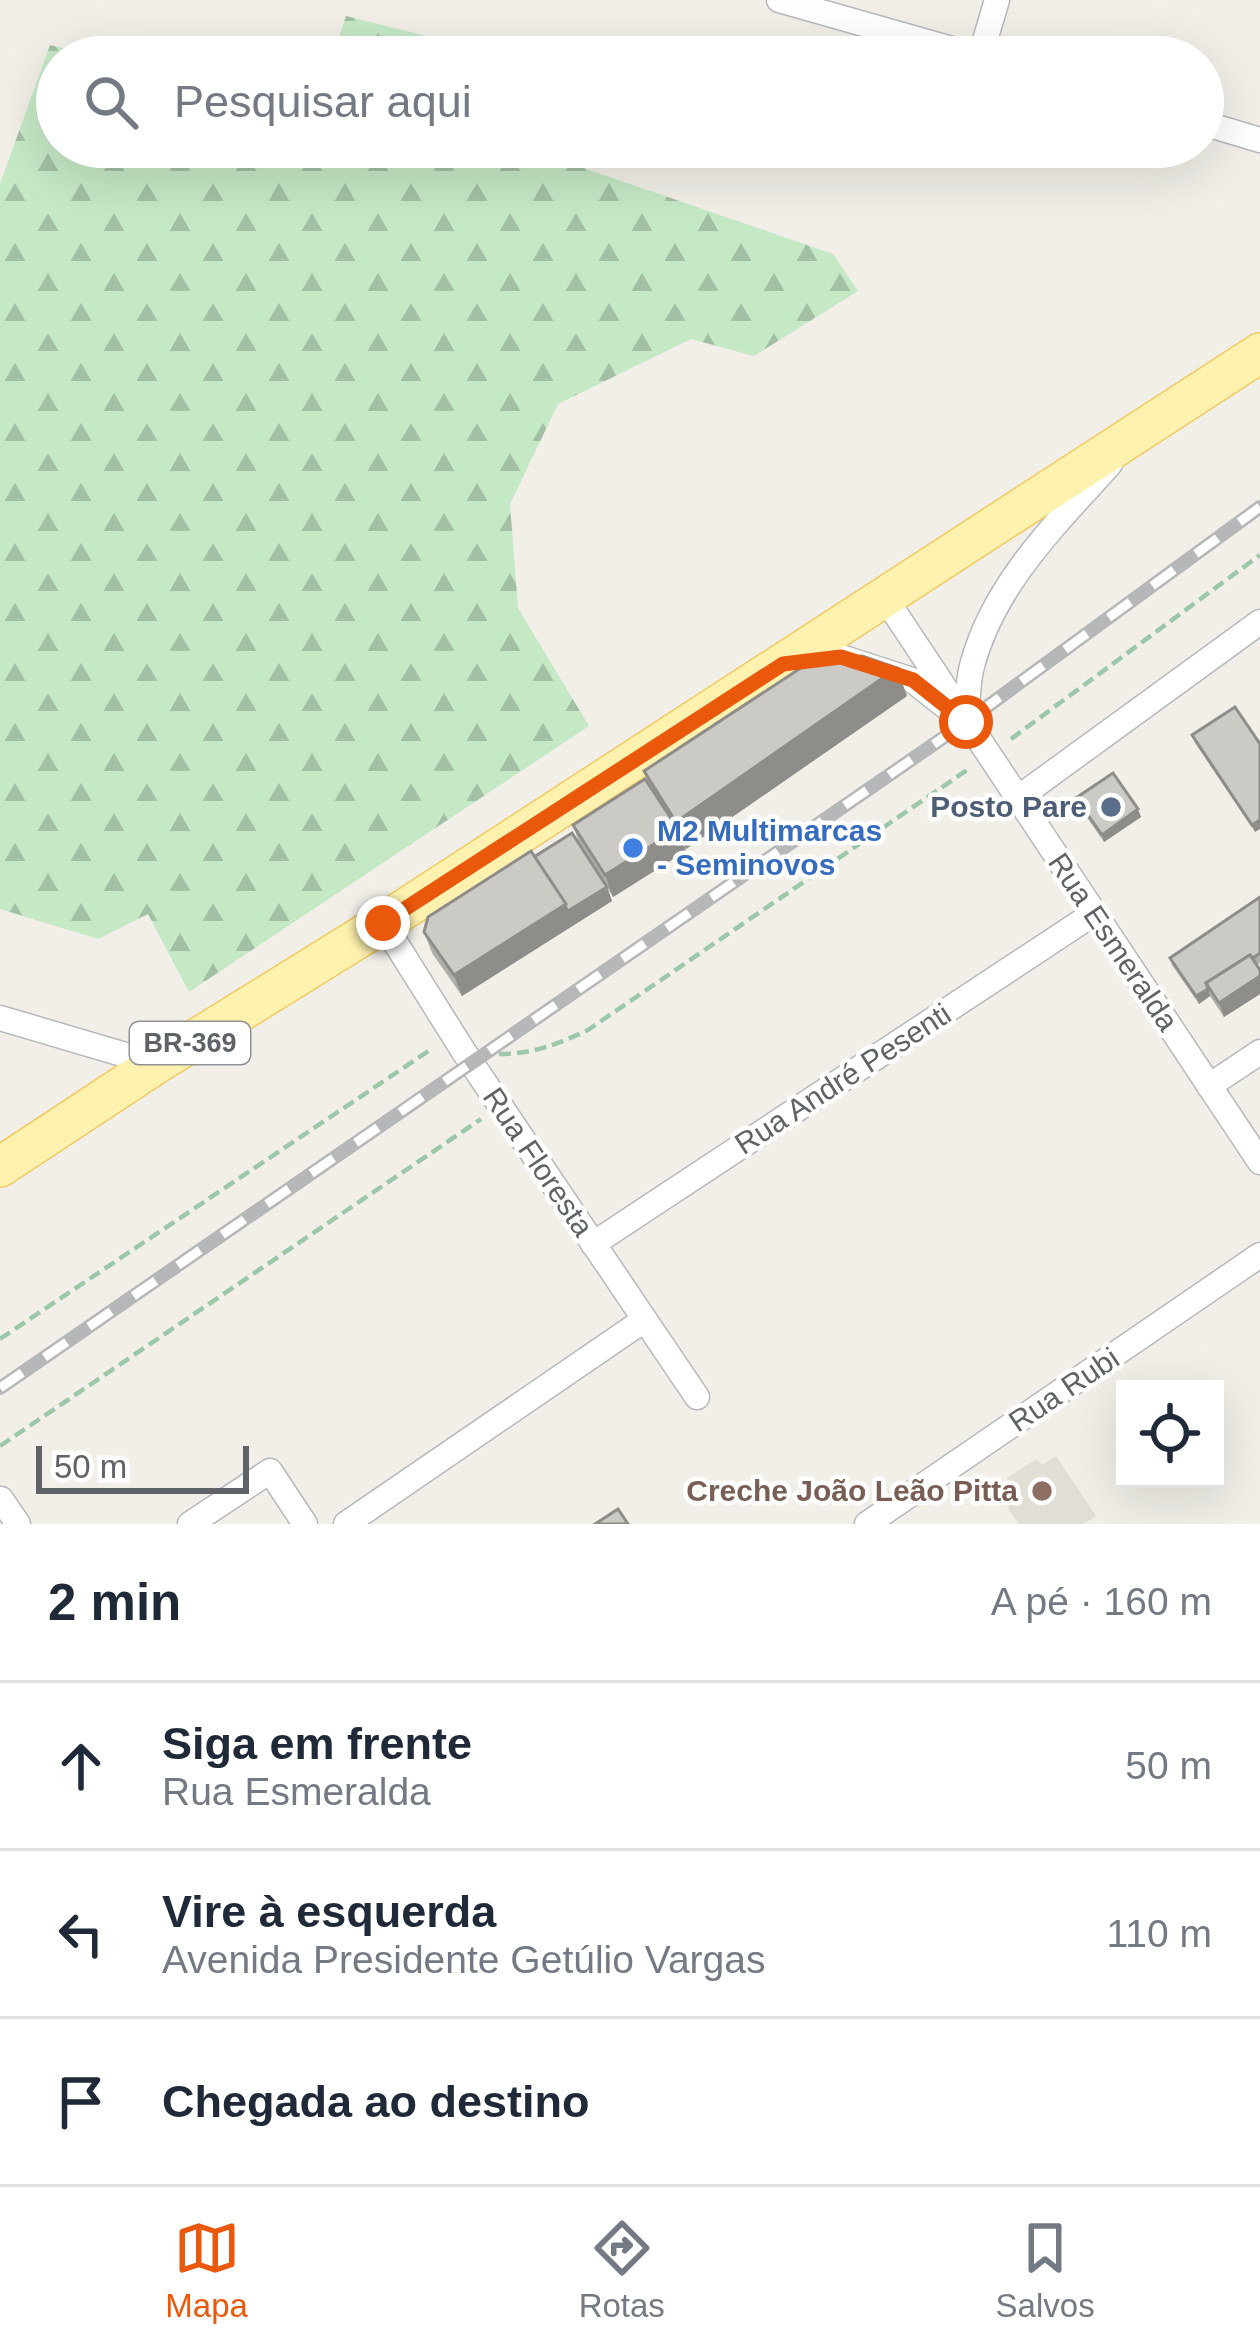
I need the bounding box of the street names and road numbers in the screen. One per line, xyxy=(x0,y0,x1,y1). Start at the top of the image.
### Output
street label: Rua Esmeralda xyxy=(1042,847,1185,1037)
street label: Rua André Pesenti xyxy=(729,997,957,1161)
road number: BR-369 xyxy=(130,1022,250,1064)
street label: Rua Floresta xyxy=(477,1081,600,1242)
street label: Rua Rubi xyxy=(1003,1341,1125,1438)

